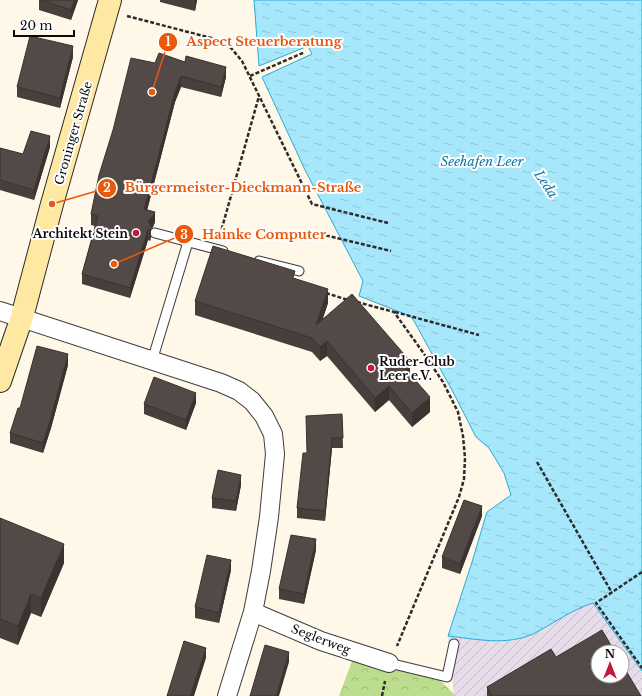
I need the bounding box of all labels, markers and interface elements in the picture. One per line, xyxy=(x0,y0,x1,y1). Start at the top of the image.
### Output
scale bar xyxy=(14,12,74,38)
text: 20 m xyxy=(20,18,52,33)
callout: Aspect Steuerberatung xyxy=(158,29,349,54)
text: Aspect Steuerberatung xyxy=(185,33,343,50)
text: 1 xyxy=(165,34,171,49)
street label: Groninger Straße xyxy=(51,79,95,187)
water label: Seehafen Leer xyxy=(441,153,524,170)
water label: Leda xyxy=(530,166,562,201)
callout: Bürgermeister-Dieckmann-Straße xyxy=(97,175,370,200)
text: Bürgermeister-Dieckmann-Straße xyxy=(125,179,362,196)
text: 2 xyxy=(103,180,111,195)
callout: Hainke Computer xyxy=(174,222,334,247)
place label: Architekt Stein xyxy=(32,226,128,241)
text: Hainke Computer xyxy=(202,226,327,243)
text: 3 xyxy=(180,227,188,242)
marker: Architekt Stein xyxy=(131,228,141,238)
place label: Ruder-Club Leer e.V. xyxy=(379,354,455,383)
marker: Ruder-Club Leer e.V. xyxy=(366,363,376,373)
street label: Seglerweg xyxy=(289,621,354,657)
north arrow xyxy=(590,644,630,684)
text: N xyxy=(605,647,616,661)

